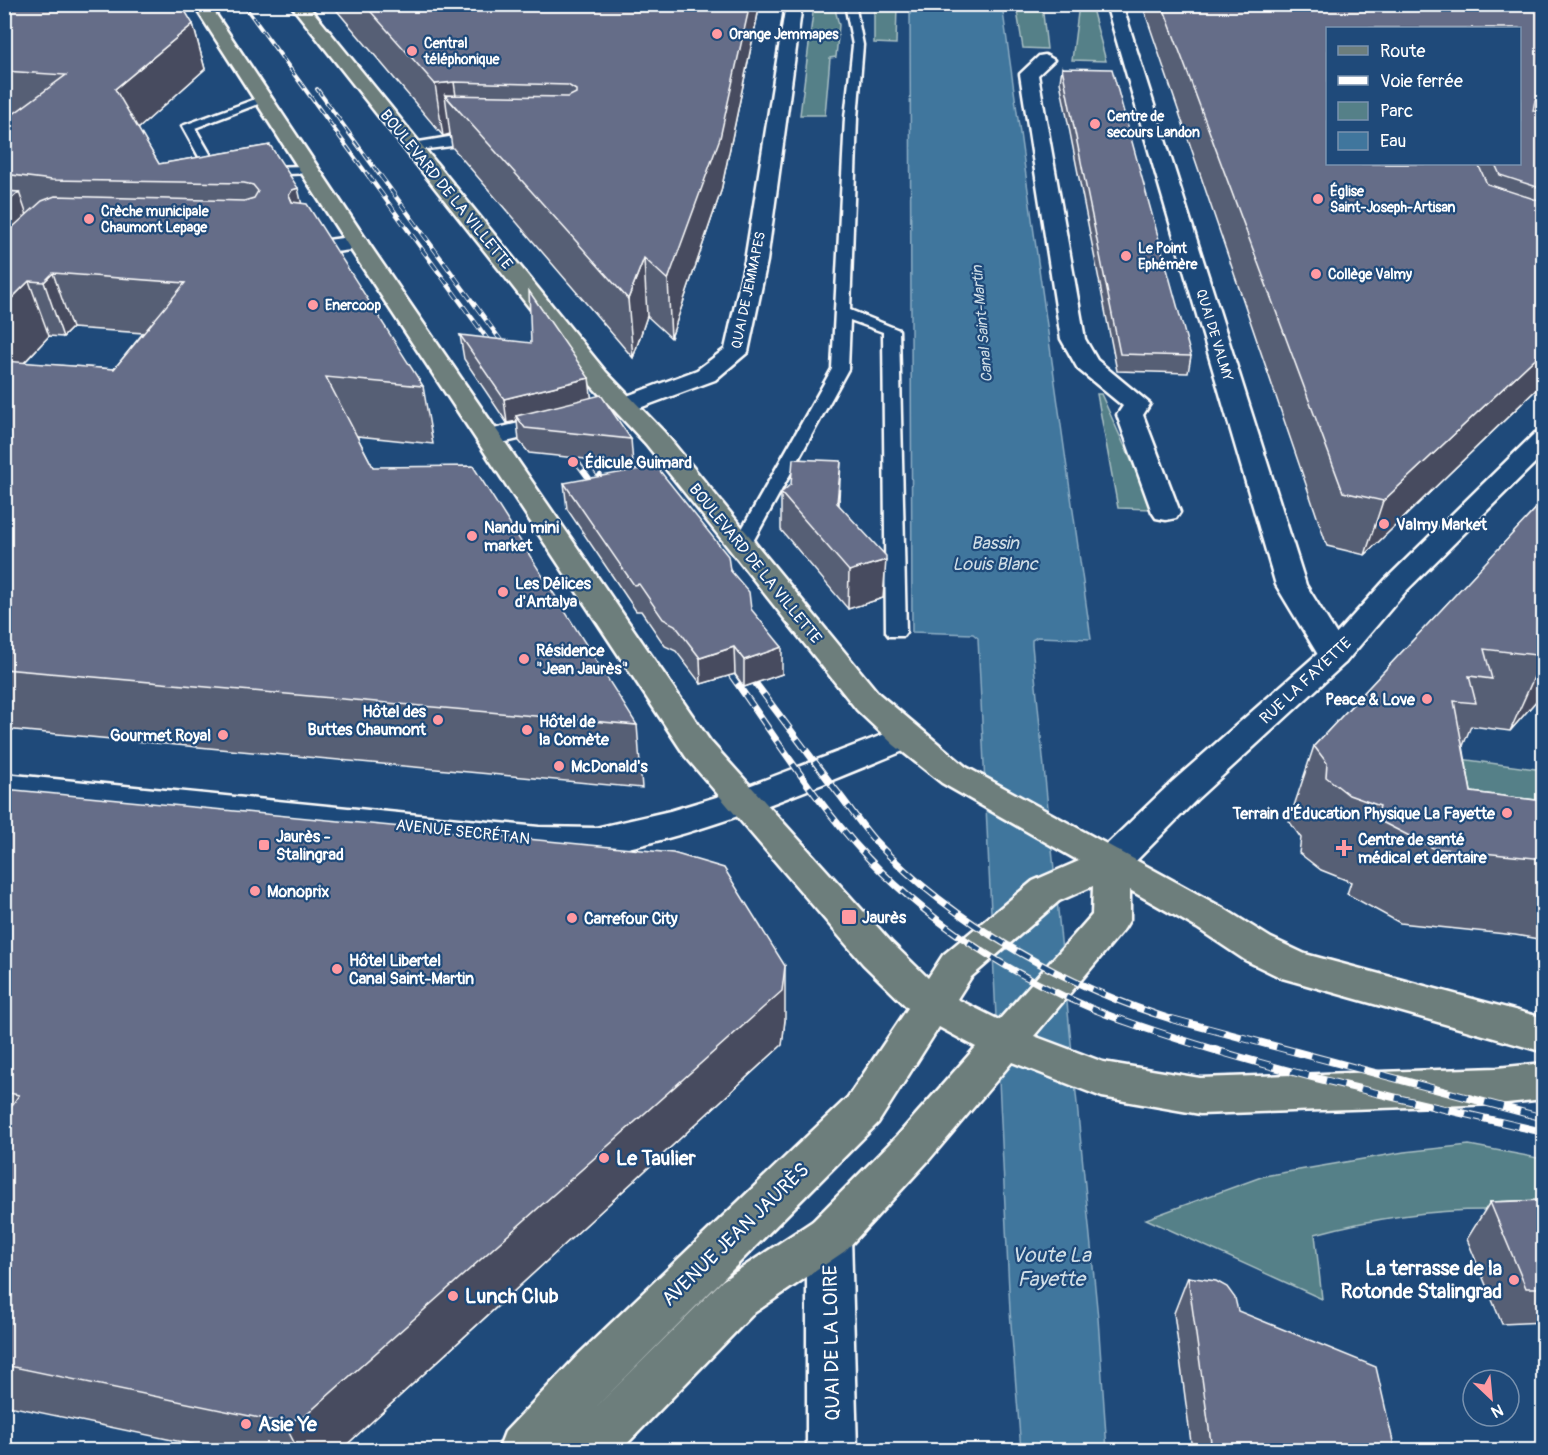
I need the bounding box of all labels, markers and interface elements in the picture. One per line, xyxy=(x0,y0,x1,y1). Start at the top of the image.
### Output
place label: Orange Jemmapes xyxy=(729,26,839,43)
marker: Orange Jemmapes xyxy=(710,27,724,41)
legend xyxy=(1326,27,1521,165)
place label: Central téléphonique xyxy=(423,35,500,68)
text: Route xyxy=(1380,40,1425,63)
marker: Central téléphonique xyxy=(405,44,419,58)
text: Voie ferrée xyxy=(1380,70,1463,93)
text: Parc xyxy=(1380,100,1413,123)
street label: BOULEVARD DE LA VILLETTE xyxy=(376,106,517,274)
place label: Centre de secours Landon xyxy=(1107,108,1200,141)
marker: Centre de secours Landon xyxy=(1088,117,1102,131)
text: Eau xyxy=(1380,130,1406,153)
place label: Église Saint-Joseph-Artisan xyxy=(1330,182,1456,216)
marker: Église Saint-Joseph-Artisan xyxy=(1311,192,1325,206)
place label: Crèche municipale Chaumont Lepage xyxy=(101,203,210,236)
marker: Crèche municipale Chaumont Lepage xyxy=(82,212,96,226)
street label: QUAI DE JEMMAPES xyxy=(728,230,769,350)
place label: Le Point Ephémère xyxy=(1138,240,1199,273)
marker: Le Point Ephémère xyxy=(1119,249,1133,263)
water label: Canal Saint-Martin xyxy=(968,263,997,383)
place label: Collège Valmy xyxy=(1328,266,1412,283)
marker: Collège Valmy xyxy=(1309,267,1323,281)
street label: QUAI DE VALMY xyxy=(1192,287,1237,383)
place label: Enercoop xyxy=(325,297,381,314)
marker: Enercoop xyxy=(306,298,320,312)
place label: Édicule Guimard xyxy=(585,452,692,473)
marker: Édicule Guimard xyxy=(566,455,580,469)
street label: BOULEVARD DE LA VILLETTE xyxy=(685,480,826,648)
place label: Valmy Market xyxy=(1396,515,1488,535)
marker: Valmy Market xyxy=(1377,517,1391,531)
place label: Nandu mini market xyxy=(484,518,559,556)
marker: Nandu mini market xyxy=(465,529,479,543)
water label: Bassin Louis Blanc xyxy=(952,532,1039,576)
place label: Les Délices d'Antalya xyxy=(515,574,592,612)
marker: Les Délices d'Antalya xyxy=(496,585,510,599)
street label: RUE LA FAYETTE xyxy=(1256,633,1356,728)
place label: Résidence "Jean Jaurès" xyxy=(536,641,628,679)
marker: Résidence "Jean Jaurès" xyxy=(517,652,531,666)
place label: Peace & Love xyxy=(1325,690,1416,710)
marker: Peace & Love xyxy=(1420,692,1434,706)
place label: Hôtel des Buttes Chaumont xyxy=(307,702,427,740)
place label: Hôtel de la Comète xyxy=(539,712,610,750)
marker: Hôtel des Buttes Chaumont xyxy=(431,713,445,727)
marker: Hôtel de la Comète xyxy=(520,723,534,737)
place label: Gourmet Royal xyxy=(110,726,211,746)
marker: Gourmet Royal xyxy=(216,728,230,742)
place label: McDonald's xyxy=(571,757,648,777)
marker: McDonald's xyxy=(552,759,566,773)
place label: Terrain d'Éducation Physique La Fayette xyxy=(1231,803,1496,824)
marker: Terrain d'Éducation Physique La Fayette xyxy=(1500,806,1514,820)
street label: AVENUE SECRÉTAN xyxy=(395,815,531,849)
place label: Jaurès - Stalingrad xyxy=(276,827,344,865)
place label: Centre de santé médical et dentaire xyxy=(1358,830,1488,868)
marker: Jaurès - Stalingrad xyxy=(257,838,271,852)
marker: Centre de santé médical et dentaire xyxy=(1335,839,1353,857)
place label: Monoprix xyxy=(267,882,329,902)
marker: Monoprix xyxy=(248,884,262,898)
marker: Jaurès xyxy=(840,908,858,926)
place label: Jaurès xyxy=(862,908,907,928)
place label: Carrefour City xyxy=(584,909,678,929)
marker: Carrefour City xyxy=(565,911,579,925)
place label: Hôtel Libertel Canal Saint-Martin xyxy=(349,951,474,989)
marker: Hôtel Libertel Canal Saint-Martin xyxy=(330,962,344,976)
place label: Le Taulier xyxy=(616,1146,697,1171)
marker: Le Taulier xyxy=(597,1151,611,1165)
street label: AVENUE JEAN JAURÈS xyxy=(656,1157,814,1311)
water label: Voute La Fayette xyxy=(1011,1242,1092,1293)
place label: La terrasse de la Rotonde Stalingrad xyxy=(1341,1256,1502,1304)
street label: QUAI DE LA LOIRE xyxy=(818,1265,845,1421)
marker: La terrasse de la Rotonde Stalingrad xyxy=(1507,1273,1521,1287)
place label: Lunch Club xyxy=(465,1284,559,1309)
marker: Lunch Club xyxy=(446,1289,460,1303)
north arrow xyxy=(1461,1368,1521,1428)
text: N xyxy=(1488,1399,1506,1422)
place label: Asie Ye xyxy=(258,1412,318,1437)
marker: Asie Ye xyxy=(239,1417,253,1431)

